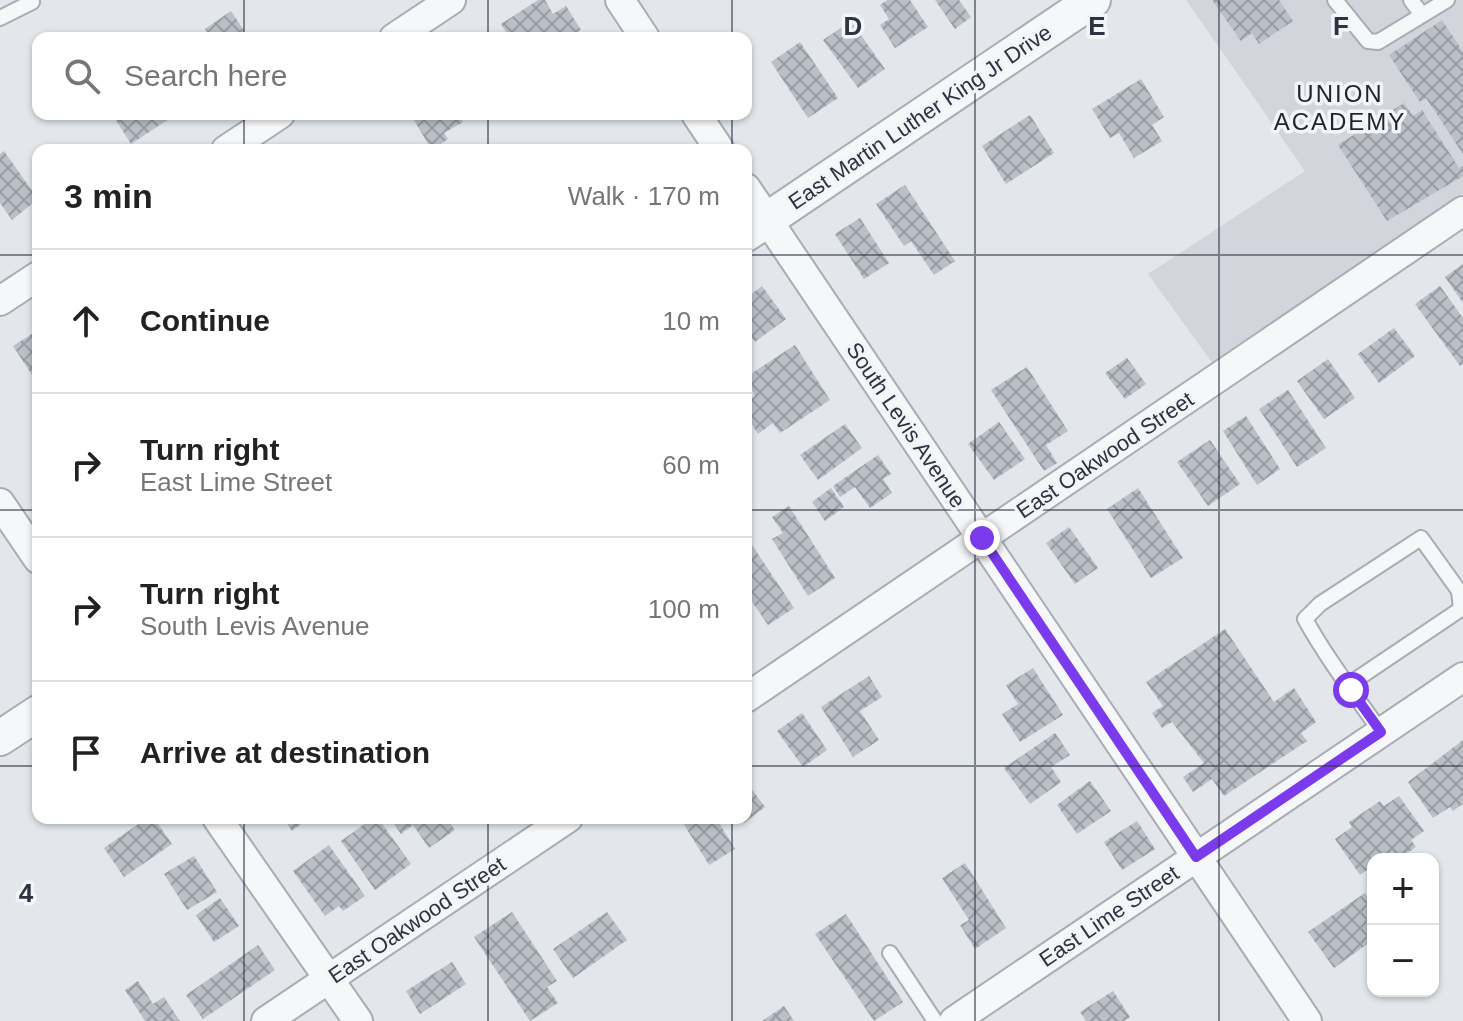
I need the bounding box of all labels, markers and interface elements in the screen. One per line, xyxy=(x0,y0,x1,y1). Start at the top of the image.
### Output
text: E xyxy=(1088,11,1106,41)
text: F xyxy=(1333,11,1349,41)
street label: East Martin Luther King Jr Drive xyxy=(783,19,1057,215)
search box xyxy=(32,32,752,120)
icon: search xyxy=(60,54,104,98)
text: Search here xyxy=(124,59,287,92)
district label: UNION ACADEMY xyxy=(1274,80,1406,135)
text: 3 min xyxy=(64,177,153,215)
text: Walk · 170 m xyxy=(568,181,720,211)
icon: ahead xyxy=(64,299,108,343)
text: Continue xyxy=(140,304,270,337)
text: 10 m xyxy=(662,306,720,336)
street label: South Levis Avenue xyxy=(841,338,971,512)
street label: East Oakwood Street xyxy=(1012,387,1198,523)
text: Turn right xyxy=(140,433,279,466)
icon: right xyxy=(64,443,108,487)
text: 60 m xyxy=(662,450,720,480)
text: East Lime Street xyxy=(140,467,332,497)
route end xyxy=(964,520,1000,556)
text: Turn right xyxy=(140,577,279,610)
icon: right xyxy=(64,587,108,631)
text: 100 m xyxy=(648,594,720,624)
text: South Levis Avenue xyxy=(140,611,369,641)
route start xyxy=(1333,672,1369,708)
icon: arrive xyxy=(64,731,108,775)
text: Arrive at destination xyxy=(140,736,430,769)
street label: East Oakwood Street xyxy=(324,852,510,988)
map controls xyxy=(1367,853,1439,997)
button: + xyxy=(1367,853,1439,925)
street label: East Lime Street xyxy=(1035,860,1183,972)
text: 4 xyxy=(19,878,34,908)
button: − xyxy=(1367,925,1439,997)

